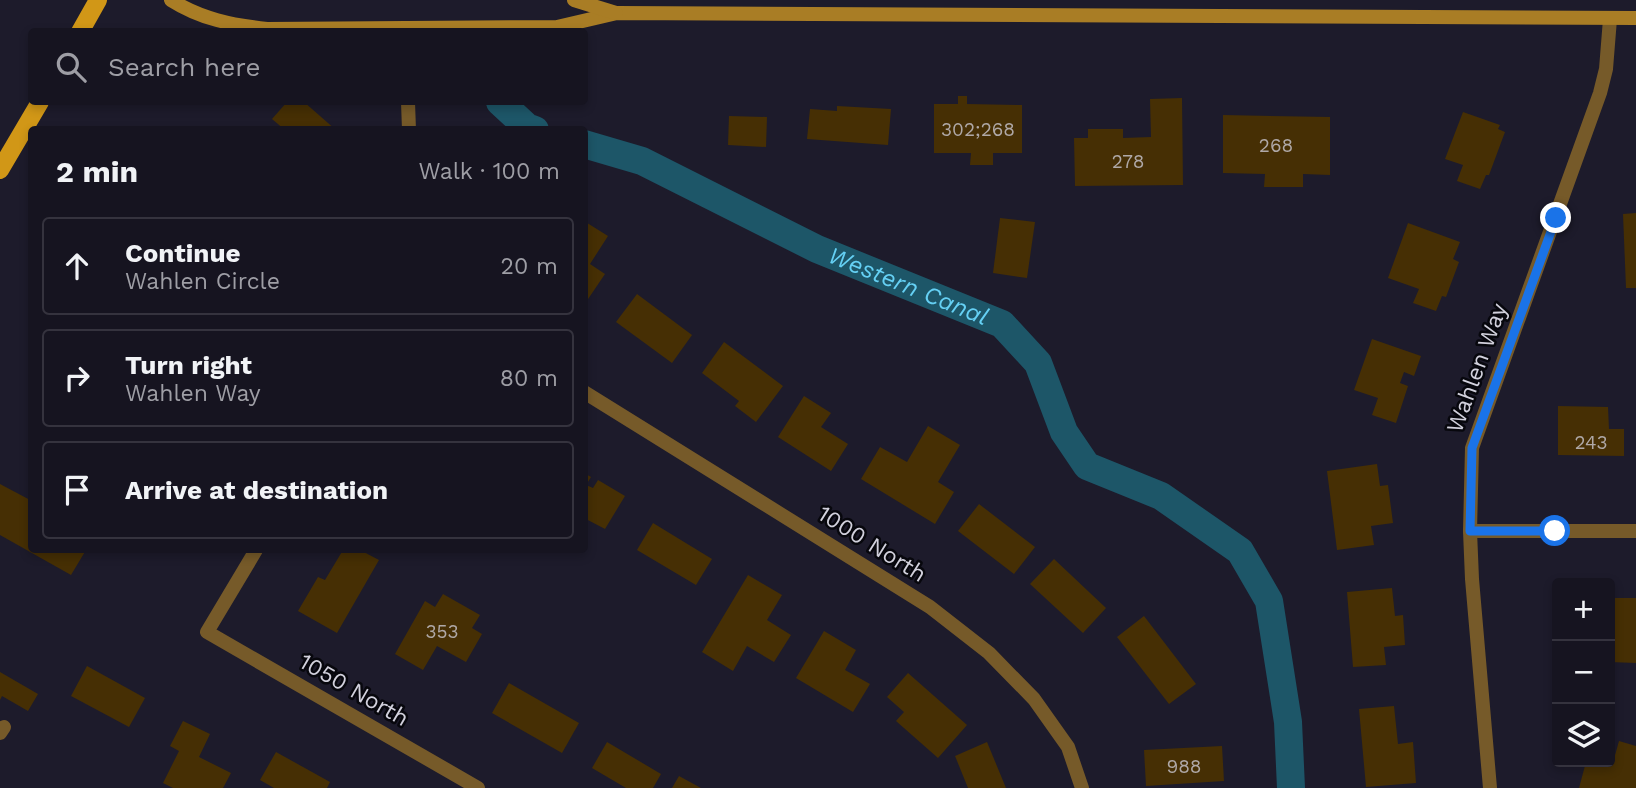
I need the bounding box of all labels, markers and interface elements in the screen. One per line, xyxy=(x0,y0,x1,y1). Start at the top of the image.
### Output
search box xyxy=(28,28,588,105)
icon: search xyxy=(52,48,90,86)
text: Search here xyxy=(108,52,260,82)
house number: 302;268 xyxy=(941,118,1015,141)
house number: 268 xyxy=(1259,134,1293,157)
house number: 278 xyxy=(1112,150,1144,173)
text: 2 min xyxy=(56,154,138,189)
text: Walk · 100 m xyxy=(418,158,560,185)
route end xyxy=(1540,202,1571,233)
text: Continue xyxy=(125,238,241,268)
water label: Western Canal xyxy=(824,241,993,331)
icon: ahead xyxy=(58,247,96,285)
text: 20 m xyxy=(501,253,558,280)
text: Wahlen Circle xyxy=(125,268,280,295)
street label: Wahlen Way xyxy=(1441,300,1513,436)
text: Turn right xyxy=(125,350,252,380)
icon: right xyxy=(58,359,96,397)
text: 80 m xyxy=(500,365,558,392)
text: Wahlen Way xyxy=(125,380,261,407)
house number: 243 xyxy=(1574,431,1608,454)
icon: arrive xyxy=(58,471,96,509)
text: Arrive at destination xyxy=(125,475,388,505)
street label: 1000 North xyxy=(813,500,931,588)
route start xyxy=(1539,515,1570,546)
map controls xyxy=(1552,578,1615,767)
button: + xyxy=(1552,578,1615,641)
house number: 353 xyxy=(425,620,459,643)
button: − xyxy=(1552,641,1615,704)
street label: 1050 North xyxy=(294,648,414,732)
button: layers xyxy=(1552,704,1615,767)
house number: 988 xyxy=(1166,755,1202,778)

